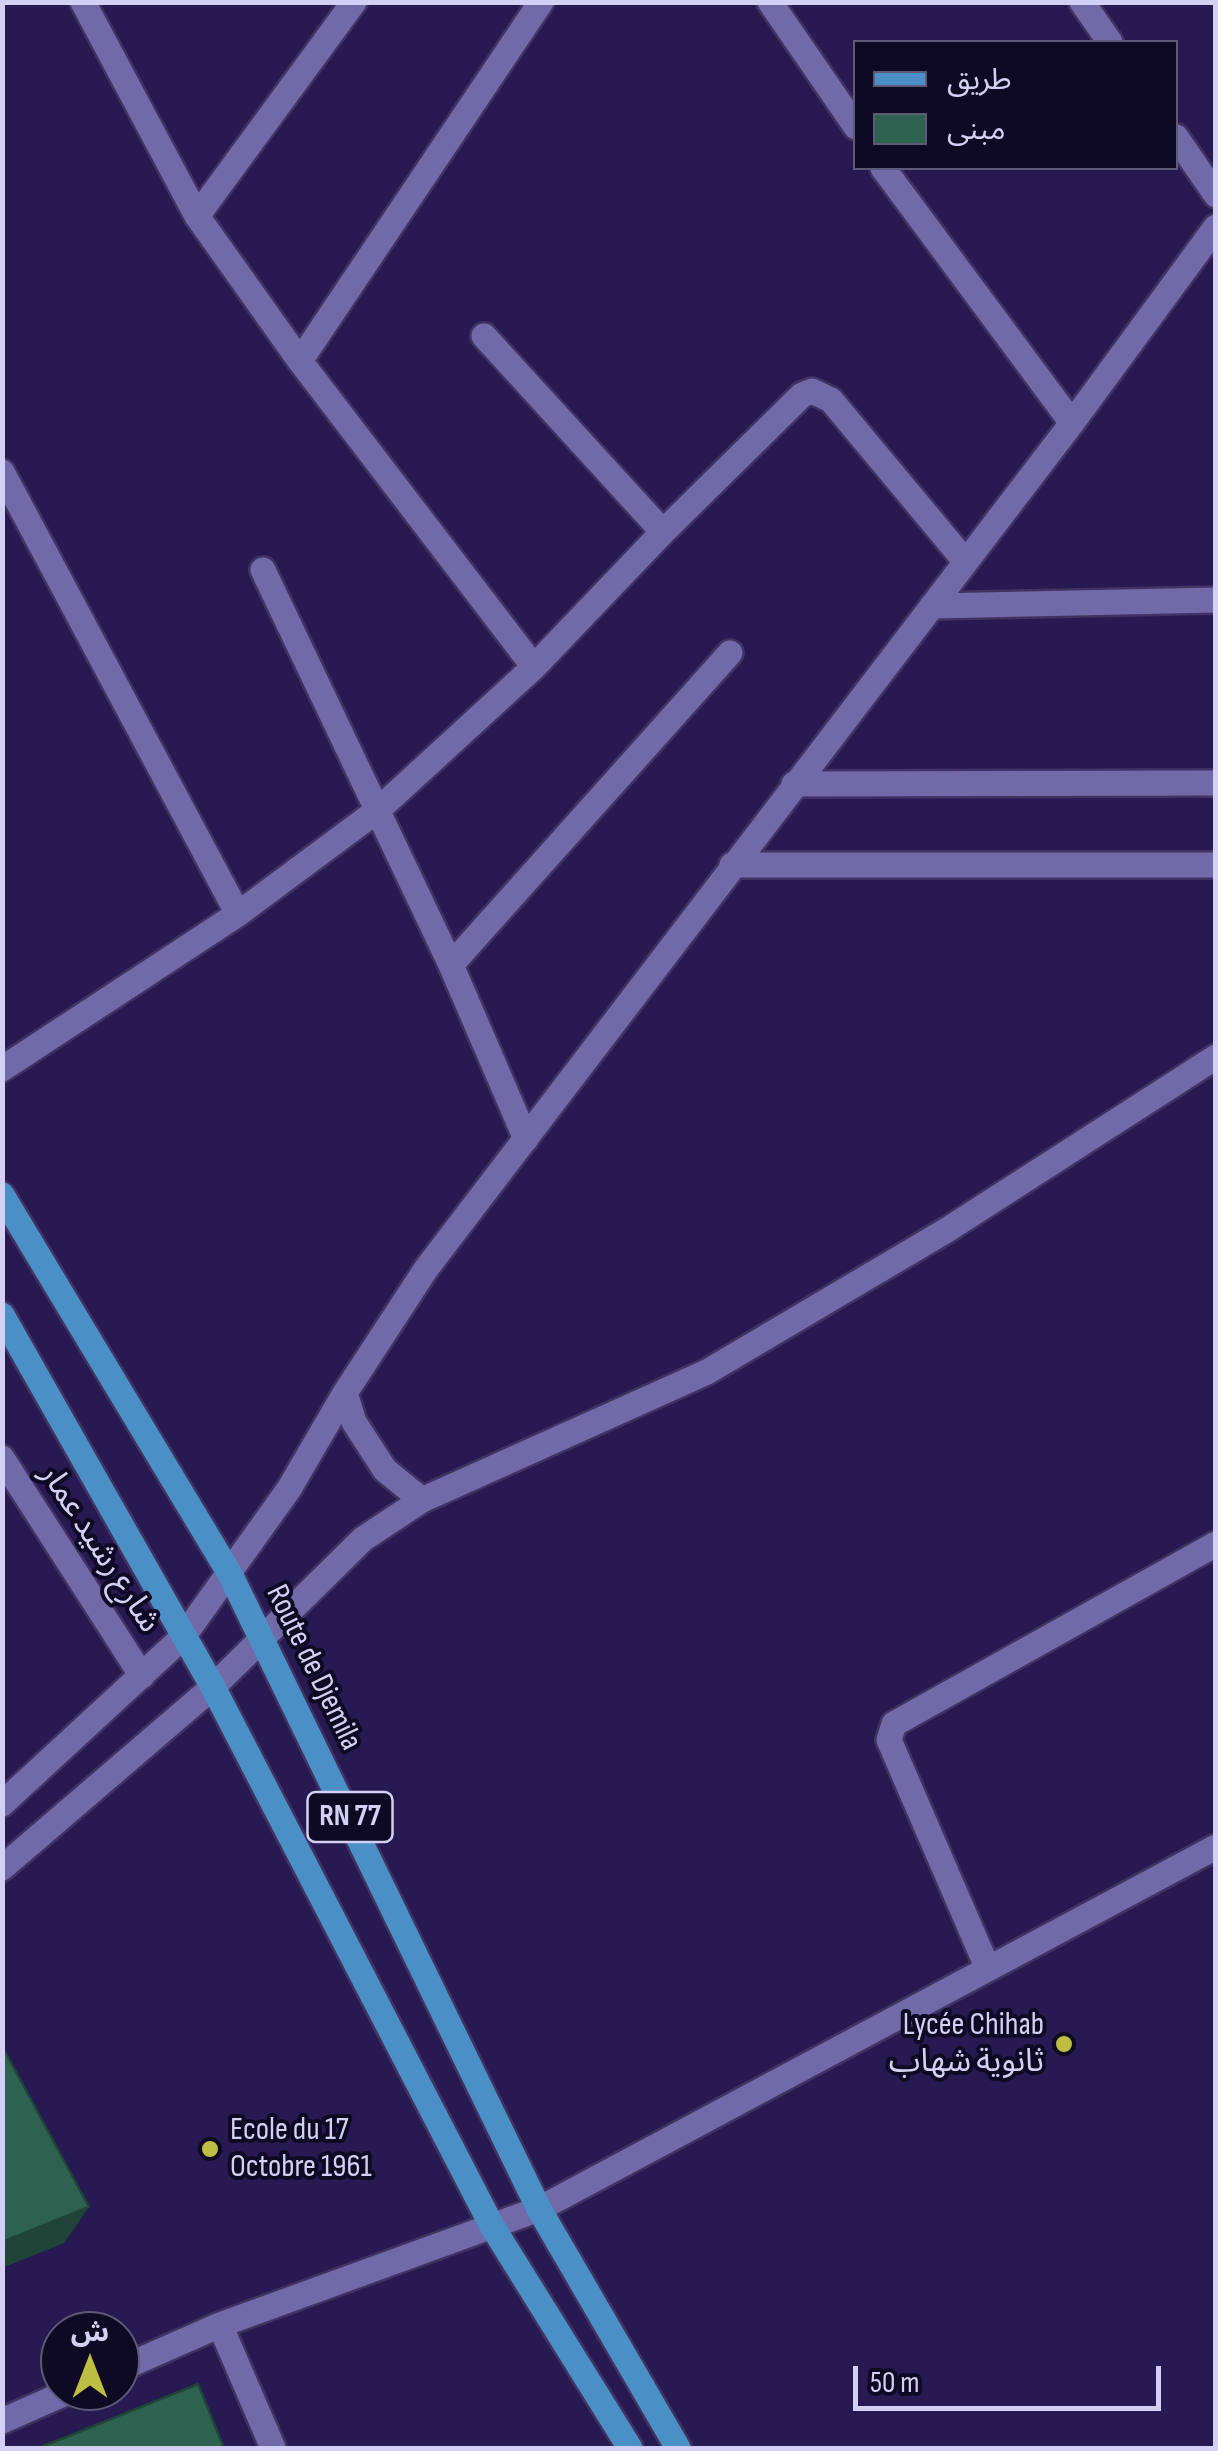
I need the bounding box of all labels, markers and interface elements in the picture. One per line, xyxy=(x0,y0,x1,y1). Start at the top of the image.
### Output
legend xyxy=(853,40,1178,170)
text: طريق xyxy=(947,62,1012,98)
text: مبنى xyxy=(947,112,1005,148)
street label: شارع رشيد عمار xyxy=(30,1458,168,1640)
street label: Route de Djemila xyxy=(257,1579,369,1757)
road number: RN 77 xyxy=(308,1792,392,1842)
place label: Lycée Chihab ثانوية شهاب xyxy=(889,2007,1044,2082)
marker: Lycée Chihab ثانوية شهاب xyxy=(1053,2033,1075,2055)
place label: Ecole du 17 Octobre 1961 xyxy=(230,2112,372,2187)
marker: Ecole du 17 Octobre 1961 xyxy=(199,2138,221,2160)
north arrow xyxy=(40,2311,140,2411)
text: ش xyxy=(71,2316,109,2349)
scale bar xyxy=(858,2346,1166,2408)
text: 50 m xyxy=(870,2365,919,2401)

